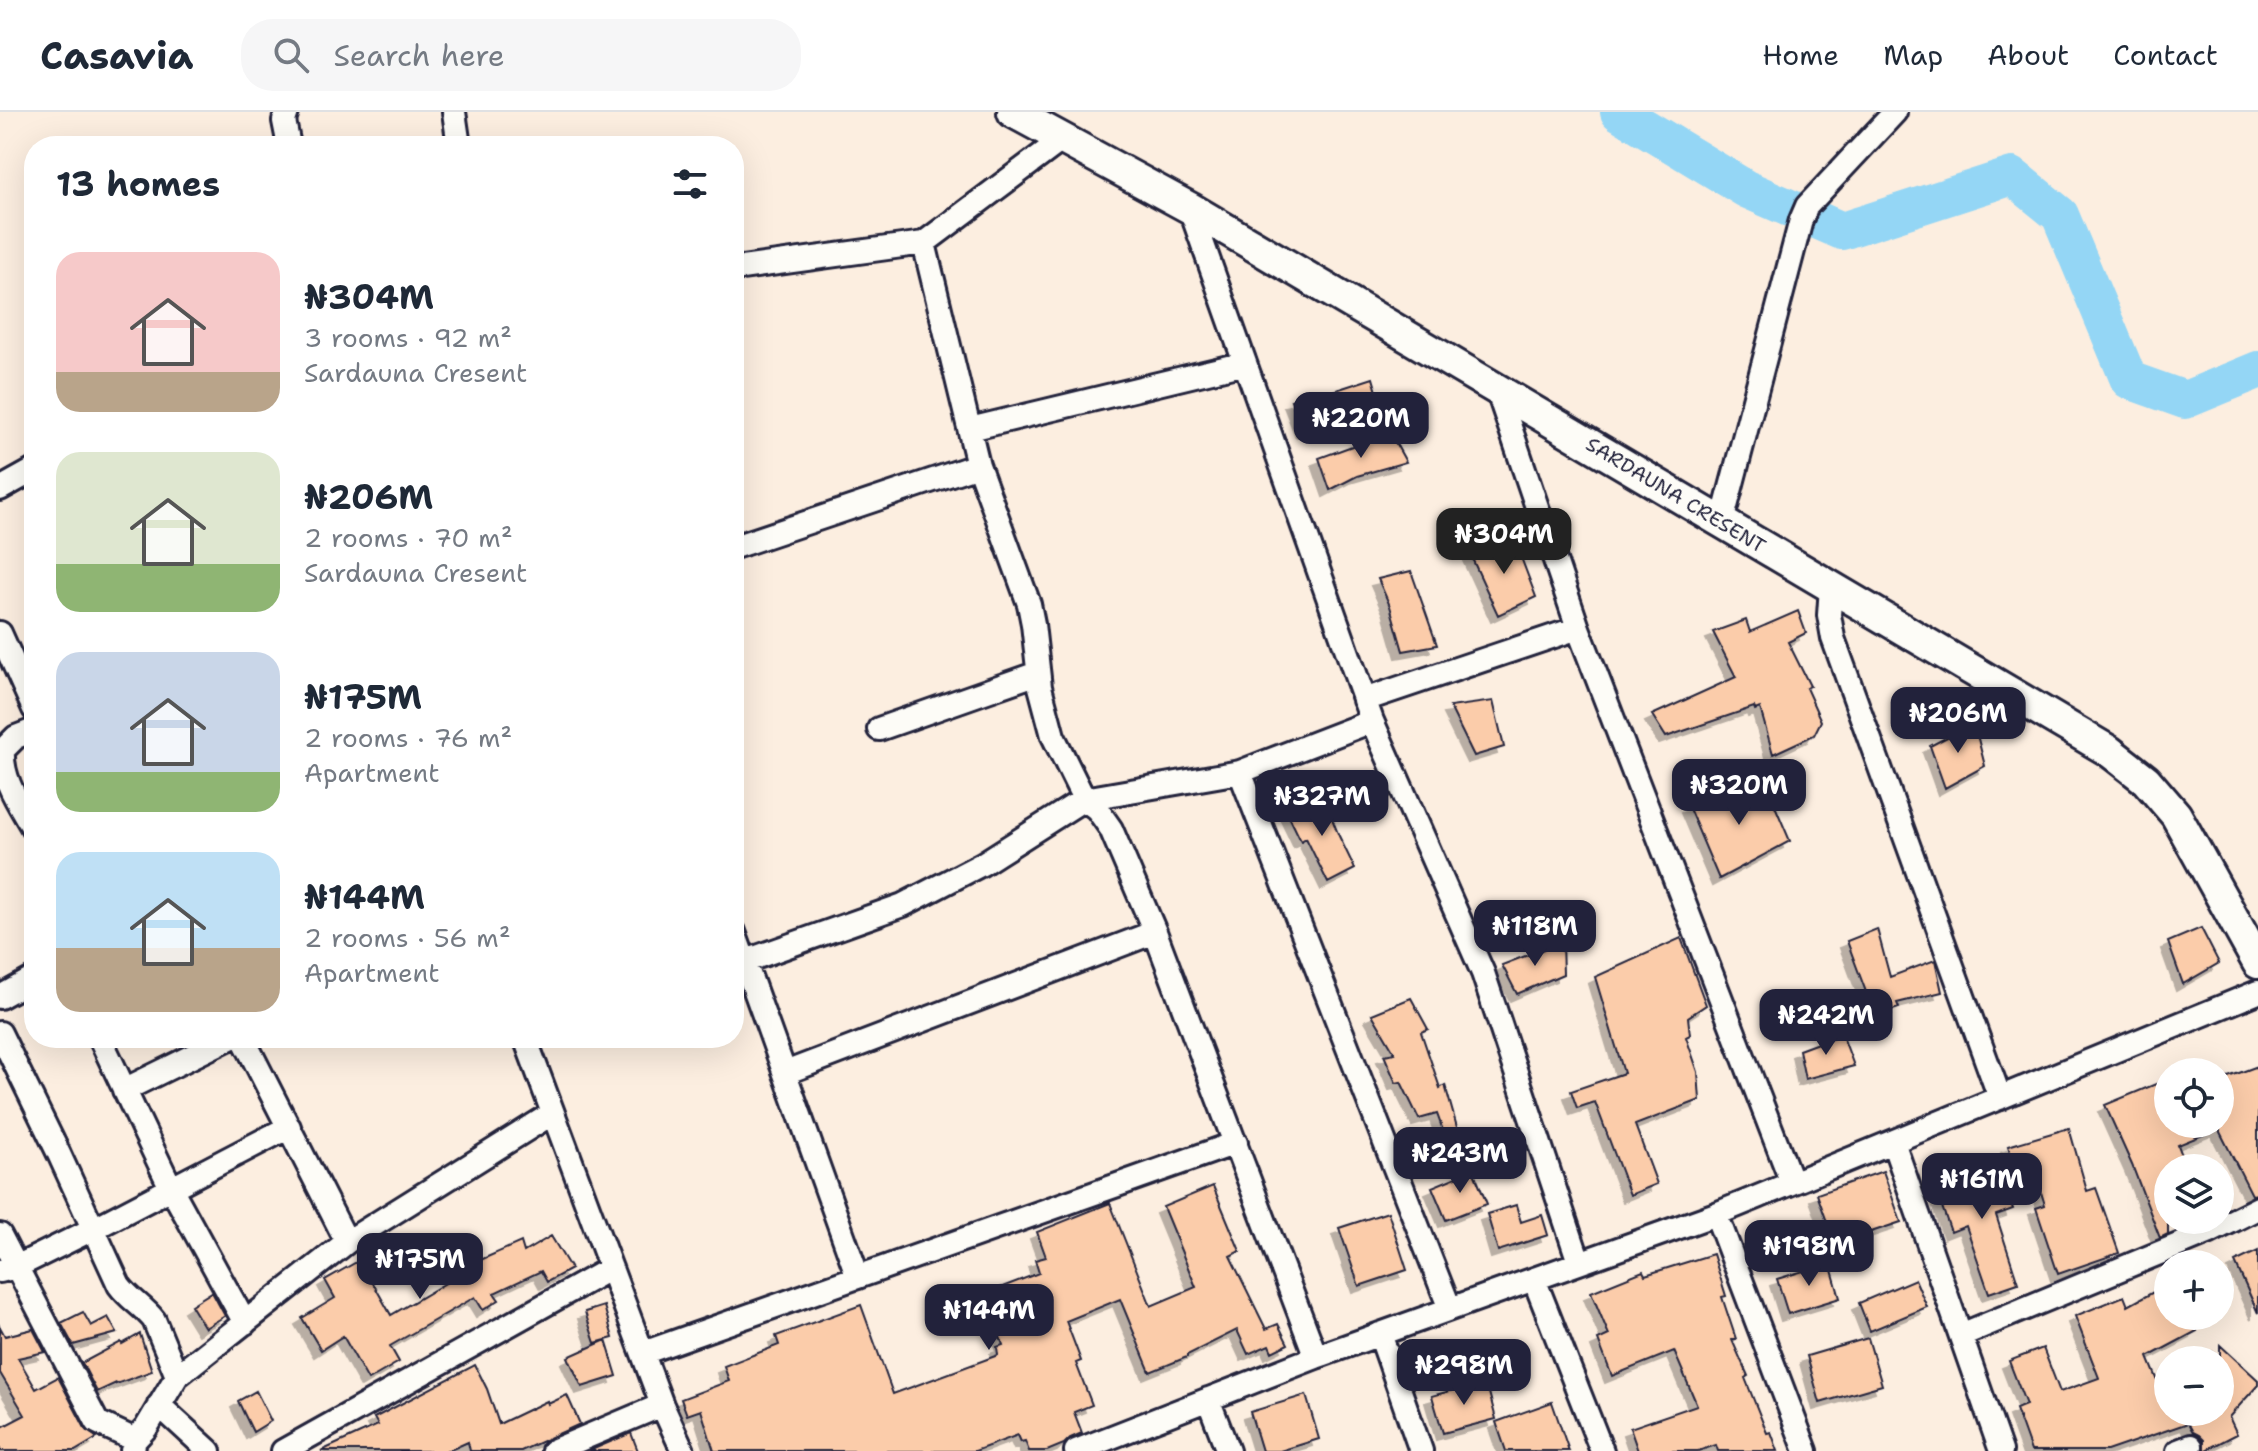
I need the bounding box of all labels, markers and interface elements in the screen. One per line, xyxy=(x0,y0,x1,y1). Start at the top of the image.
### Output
search box xyxy=(241,19,801,91)
text: Casavia xyxy=(40,30,193,81)
icon: search xyxy=(269,33,313,77)
text: Search here xyxy=(333,35,505,76)
text: Home xyxy=(1762,36,1839,74)
text: Map xyxy=(1883,36,1943,74)
text: About xyxy=(1987,36,2069,74)
text: Contact xyxy=(2113,36,2218,74)
text: 13 homes xyxy=(56,161,220,207)
icon: filters xyxy=(668,162,712,206)
text: ₦304M xyxy=(304,274,434,320)
icon: home xyxy=(120,284,216,380)
text: 3 rooms · 92 m² xyxy=(304,320,512,355)
text: Sardauna Cresent xyxy=(304,355,527,390)
pin: ₦220M xyxy=(1305,392,1417,460)
text: ₦220M xyxy=(1312,400,1410,435)
street label: SARDAUNA CRESENT xyxy=(1581,431,1771,559)
text: ₦206M xyxy=(304,474,433,520)
icon: home xyxy=(120,484,216,580)
pin: ₦304M xyxy=(1448,508,1560,576)
text: ₦304M xyxy=(1454,516,1554,551)
text: 2 rooms · 70 m² xyxy=(304,520,513,555)
text: Sardauna Cresent xyxy=(304,555,527,590)
text: ₦175M xyxy=(304,674,422,720)
icon: home xyxy=(120,684,216,780)
pin: ₦206M xyxy=(1902,687,2014,755)
text: ₦206M xyxy=(1909,695,2007,730)
text: 2 rooms · 76 m² xyxy=(304,720,512,755)
text: Apartment xyxy=(304,755,440,790)
pin: ₦320M xyxy=(1683,759,1795,827)
text: ₦320M xyxy=(1690,767,1788,802)
pin: ₦327M xyxy=(1266,770,1378,838)
text: ₦327M xyxy=(1273,778,1371,813)
text: ₦144M xyxy=(304,874,425,920)
icon: home xyxy=(120,884,216,980)
pin: ₦118M xyxy=(1479,900,1591,968)
text: ₦118M xyxy=(1492,908,1578,943)
text: 2 rooms · 56 m² xyxy=(304,920,511,955)
text: Apartment xyxy=(304,955,440,990)
pin: ₦242M xyxy=(1770,989,1882,1057)
text: ₦242M xyxy=(1778,997,1874,1032)
map controls xyxy=(2154,1058,2234,1426)
button: locate xyxy=(2154,1058,2234,1138)
pin: ₦243M xyxy=(1404,1127,1516,1195)
text: ₦243M xyxy=(1411,1135,1509,1170)
pin: ₦161M xyxy=(1926,1153,2038,1221)
button: layers xyxy=(2154,1154,2234,1234)
text: ₦161M xyxy=(1940,1161,2024,1196)
pin: ₦198M xyxy=(1753,1220,1865,1288)
text: ₦198M xyxy=(1763,1228,1855,1263)
pin: ₦175M xyxy=(364,1233,476,1301)
text: ₦175M xyxy=(375,1241,465,1276)
button: + xyxy=(2154,1250,2234,1330)
pin: ₦144M xyxy=(933,1284,1045,1352)
text: ₦144M xyxy=(943,1292,1035,1327)
pin: ₦298M xyxy=(1408,1339,1520,1407)
button: − xyxy=(2154,1346,2234,1426)
text: ₦298M xyxy=(1415,1347,1513,1382)

